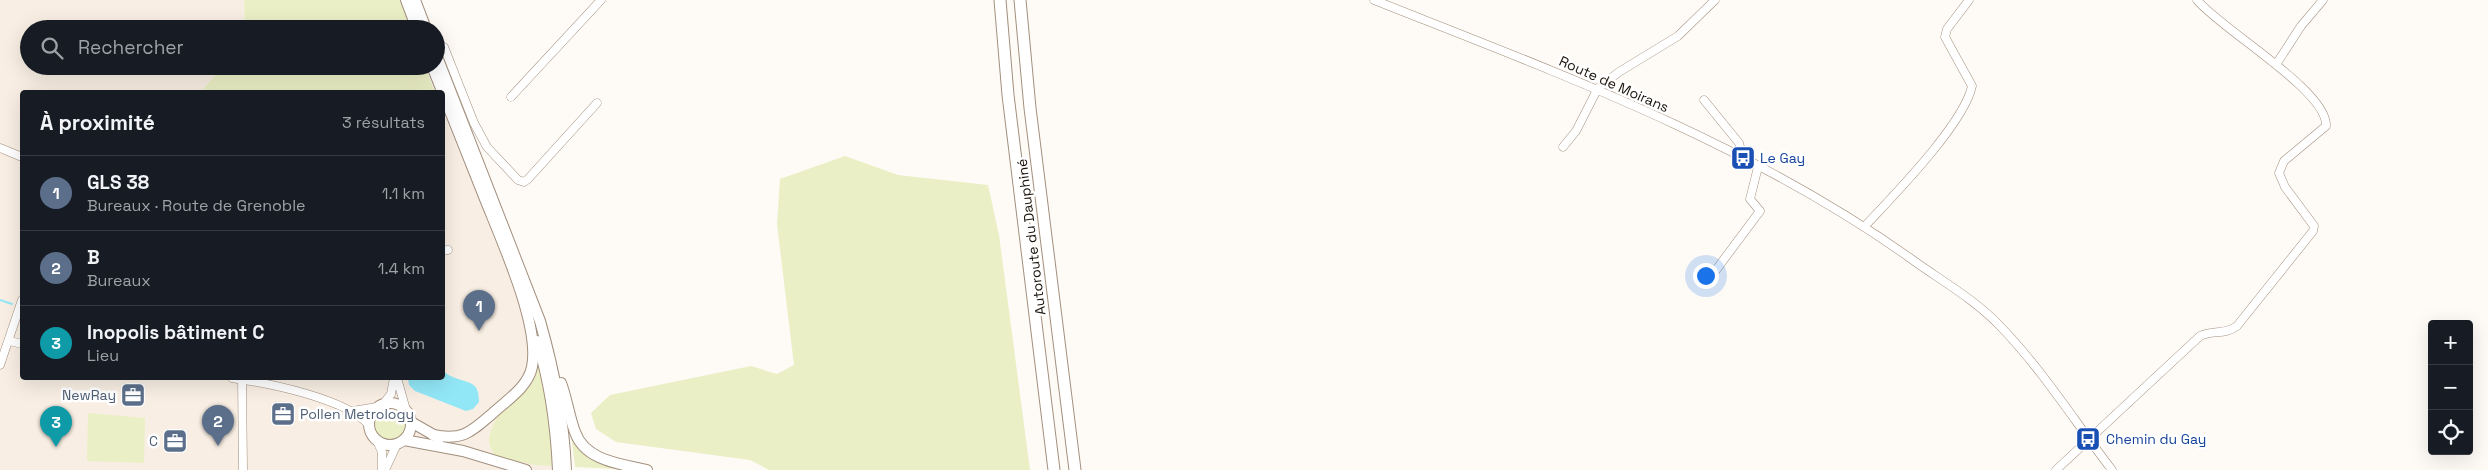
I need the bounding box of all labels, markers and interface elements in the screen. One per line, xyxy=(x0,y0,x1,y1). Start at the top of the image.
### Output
search box xyxy=(20,20,445,75)
icon: search xyxy=(38,34,66,62)
text: Rechercher xyxy=(78,35,184,60)
street label: Route de Moirans xyxy=(1556,52,1672,116)
text: À proximité xyxy=(40,109,155,136)
text: 3 résultats xyxy=(342,112,425,133)
bus stop icon: Le Gay xyxy=(1730,145,1756,171)
place label: Le Gay xyxy=(1760,149,1805,167)
street label: Autoroute du Dauphiné xyxy=(1012,158,1050,316)
text: GLS 38 xyxy=(87,170,149,195)
text: 1 xyxy=(52,183,60,204)
text: 1.1 km xyxy=(382,183,425,204)
text: Bureaux · Route de Grenoble xyxy=(87,195,306,216)
text: B xyxy=(87,245,100,270)
text: 2 xyxy=(51,258,61,279)
text: 1.4 km xyxy=(378,258,425,279)
your location xyxy=(1693,263,1719,289)
text: Bureaux xyxy=(87,270,151,291)
pin: 1 xyxy=(463,290,495,331)
text: Inopolis bâtiment C xyxy=(87,320,264,345)
map controls xyxy=(2428,320,2473,455)
button: + xyxy=(2428,320,2473,365)
text: 3 xyxy=(51,333,61,354)
text: 1.5 km xyxy=(378,333,425,354)
text: Lieu xyxy=(87,345,119,366)
button: − xyxy=(2428,365,2473,410)
office icon: NewRay xyxy=(120,382,146,408)
place label: NewRay xyxy=(62,386,116,404)
office icon: Pollen Metrology xyxy=(270,401,296,427)
pin: 2 xyxy=(202,405,234,446)
place label: Pollen Metrology xyxy=(300,405,414,423)
pin: 3 xyxy=(40,406,72,447)
button: locate xyxy=(2428,410,2473,455)
bus stop icon: Chemin du Gay xyxy=(2075,426,2101,452)
office icon: C xyxy=(162,428,188,454)
place label: Chemin du Gay xyxy=(2106,430,2206,448)
place label: C xyxy=(149,432,158,450)

